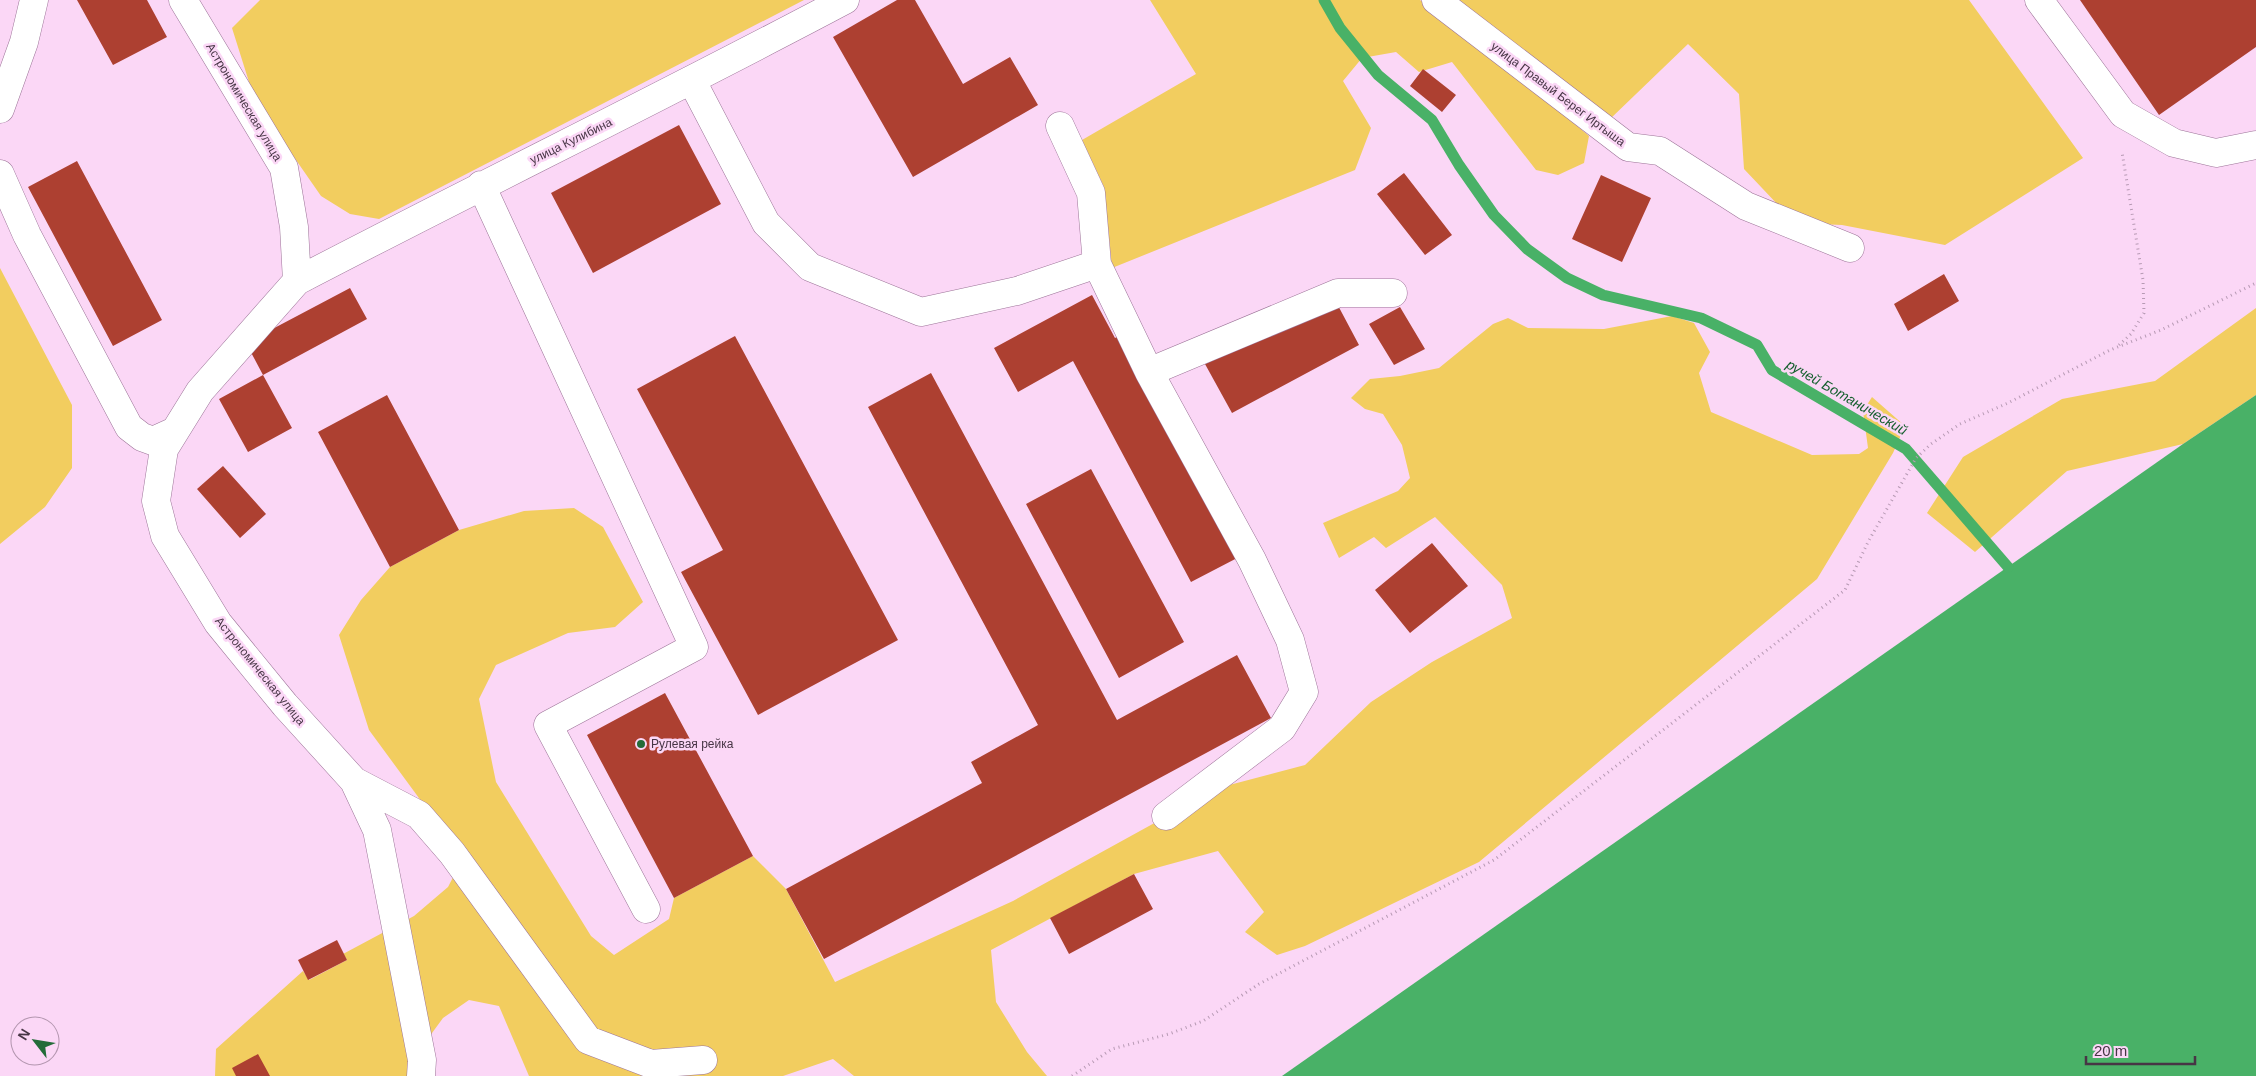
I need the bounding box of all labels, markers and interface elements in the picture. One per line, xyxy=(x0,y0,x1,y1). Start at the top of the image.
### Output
street label: улица Правый Берег Иртыша xyxy=(1488,39,1628,149)
street label: Астрономическая улица xyxy=(203,41,285,164)
street label: улица Кулибина xyxy=(528,115,615,167)
water label: ручей Ботанический xyxy=(1783,355,1910,438)
street label: Астрономическая улица xyxy=(212,614,308,728)
place label: Рулевая рейка xyxy=(651,737,734,751)
marker: Рулевая рейка xyxy=(635,738,647,750)
north arrow xyxy=(10,1016,60,1066)
text: N xyxy=(14,1026,33,1043)
scale bar xyxy=(2086,1034,2195,1066)
text: 20 m xyxy=(2094,1042,2127,1059)

